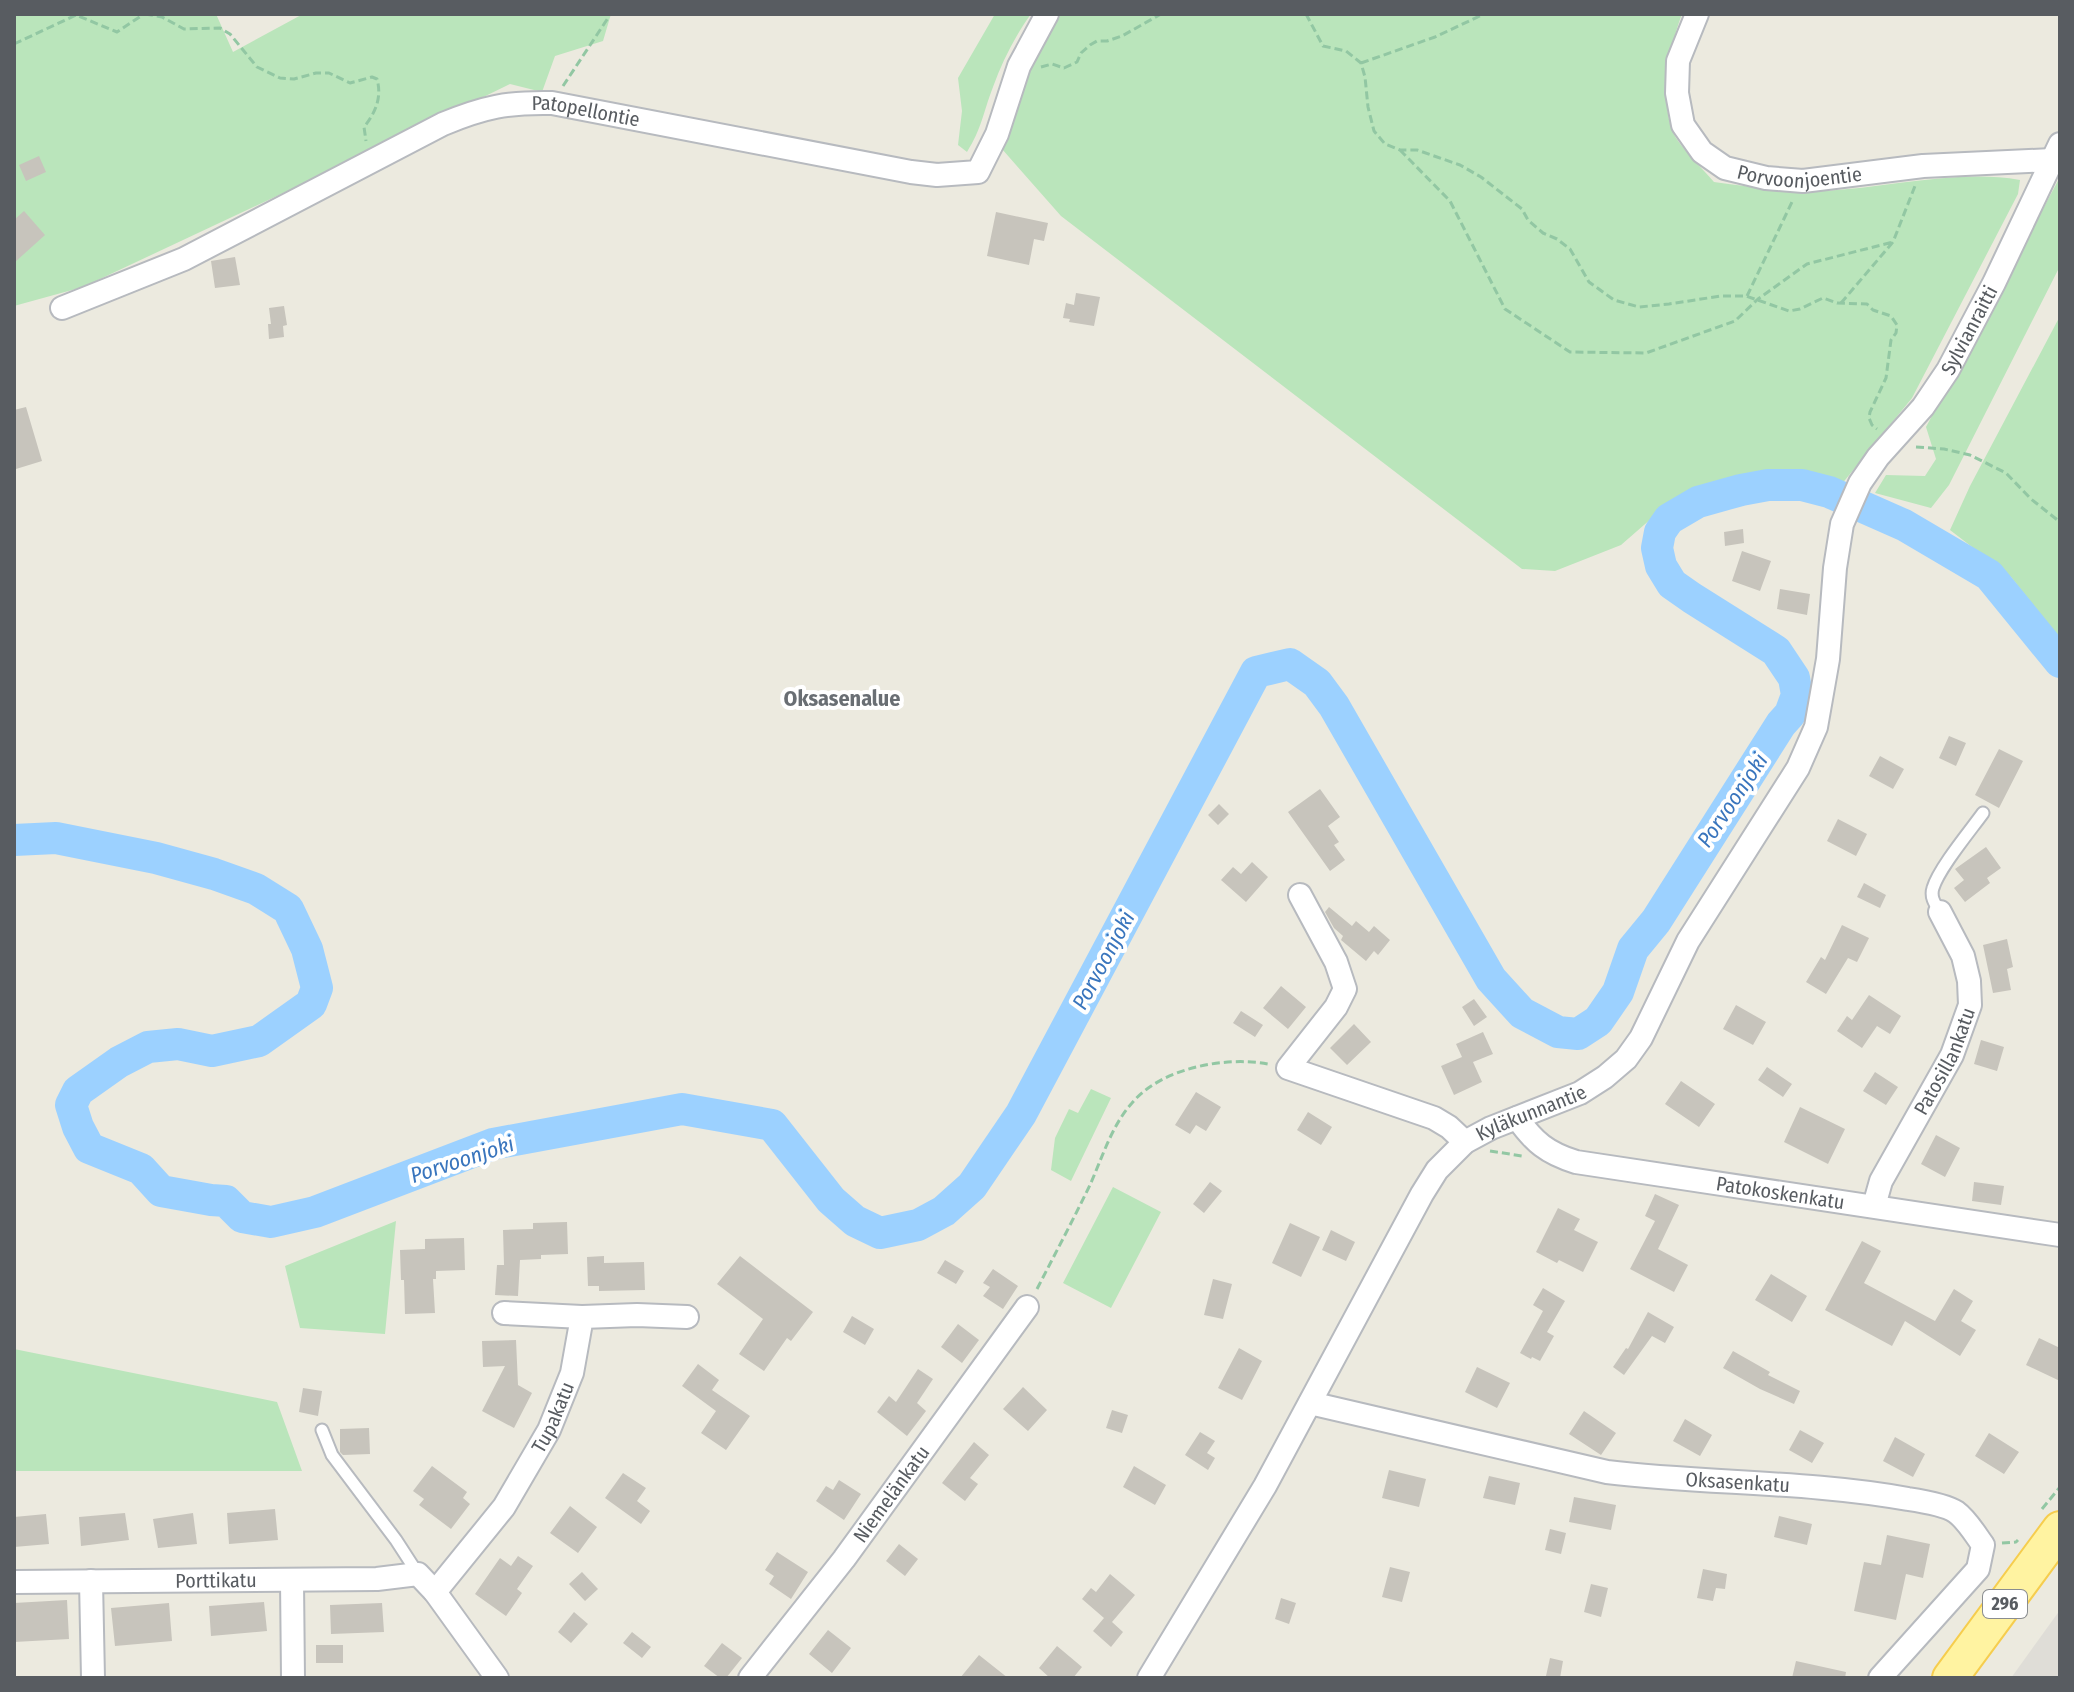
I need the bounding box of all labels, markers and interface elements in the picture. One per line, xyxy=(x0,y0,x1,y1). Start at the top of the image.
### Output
street label: Patopellontie xyxy=(531,91,642,132)
street label: Porvoonjoentie xyxy=(1735,159,1863,193)
street label: Sylvianraitti xyxy=(1936,281,2002,379)
district label: Oksasenalue xyxy=(784,685,900,712)
water label: Porvoonjoki xyxy=(1691,748,1774,852)
water label: Porvoonjoki xyxy=(1066,906,1141,1014)
street label: Patosillankatu xyxy=(1909,1004,1980,1119)
street label: Kyläkunnantie xyxy=(1471,1080,1591,1146)
water label: Porvoonjoki xyxy=(407,1130,518,1189)
street label: Patokoskenkatu xyxy=(1714,1171,1846,1214)
street label: Tupakatu xyxy=(526,1378,579,1457)
street label: Niemelänkatu xyxy=(848,1441,934,1547)
street label: Oksasenkatu xyxy=(1685,1467,1791,1497)
street label: Porttikatu xyxy=(175,1568,257,1593)
road number: 296 xyxy=(1983,1590,2027,1618)

